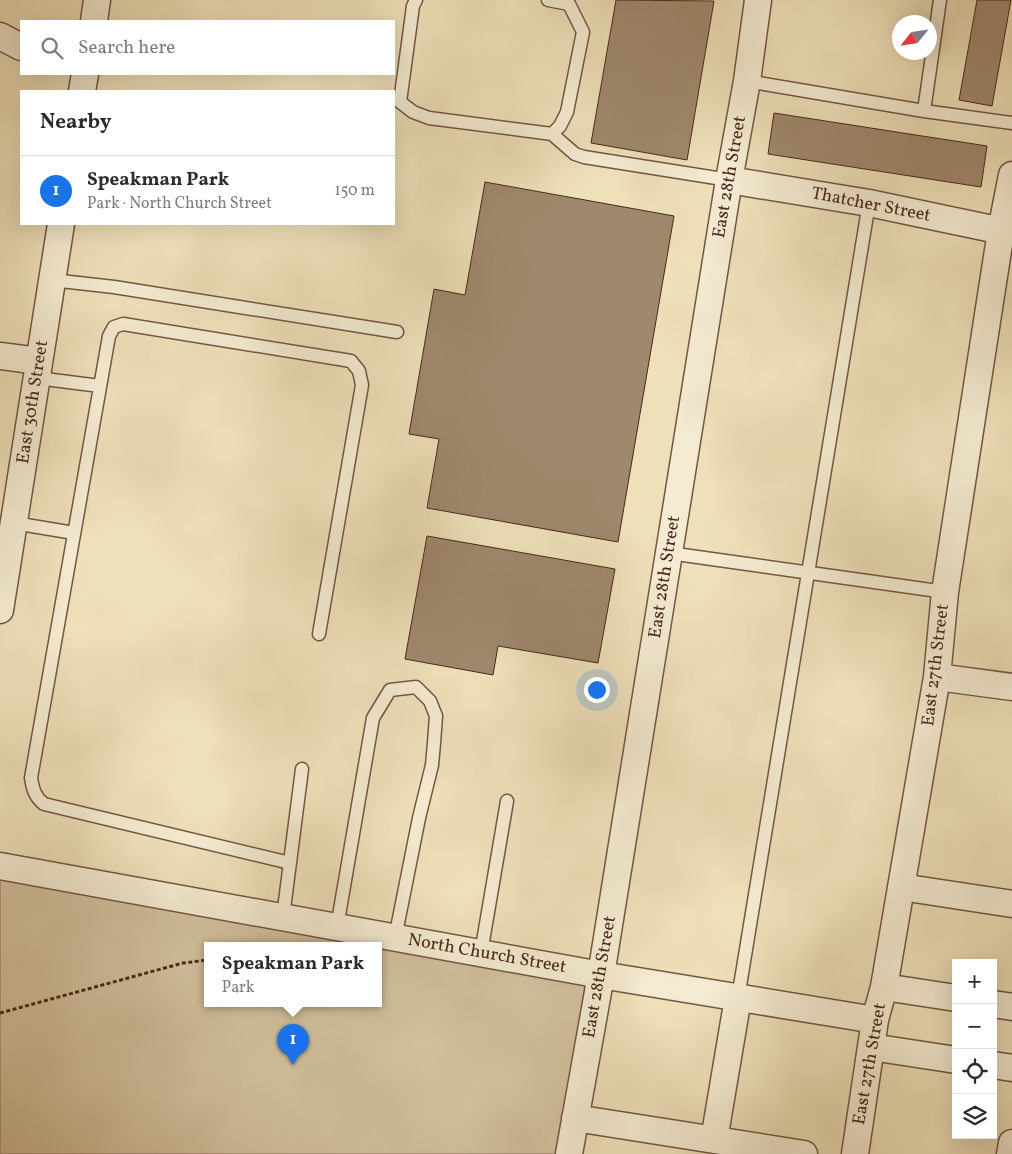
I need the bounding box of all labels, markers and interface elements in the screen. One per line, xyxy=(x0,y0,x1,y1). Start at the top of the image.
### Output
north arrow xyxy=(892,15,937,60)
search box xyxy=(20,20,395,75)
icon: search xyxy=(38,34,66,62)
text: Search here xyxy=(78,35,175,61)
text: Nearby xyxy=(40,108,111,137)
street label: East 28th Street xyxy=(707,114,753,240)
text: Speakman Park xyxy=(87,167,229,193)
text: 1 xyxy=(53,180,59,202)
text: 150 m xyxy=(334,180,375,202)
street label: Thatcher Street xyxy=(809,181,933,229)
text: Park · North Church Street xyxy=(87,193,272,215)
street label: East 30th Street xyxy=(11,338,55,466)
street label: East 28th Street xyxy=(643,514,687,640)
street label: East 27th Street xyxy=(916,602,956,728)
your location xyxy=(584,677,610,703)
street label: East 28th Street xyxy=(577,914,623,1040)
street label: North Church Street xyxy=(406,928,568,980)
popup xyxy=(204,942,382,1007)
text: Speakman Park xyxy=(222,951,364,977)
map controls xyxy=(952,959,997,1139)
button: + xyxy=(952,959,997,1004)
text: Park xyxy=(222,977,255,999)
street label: East 27th Street xyxy=(847,1001,893,1127)
button: − xyxy=(952,1004,997,1049)
pin: 1 xyxy=(277,1024,309,1065)
button: locate xyxy=(952,1049,997,1094)
button: layers xyxy=(952,1094,997,1139)

